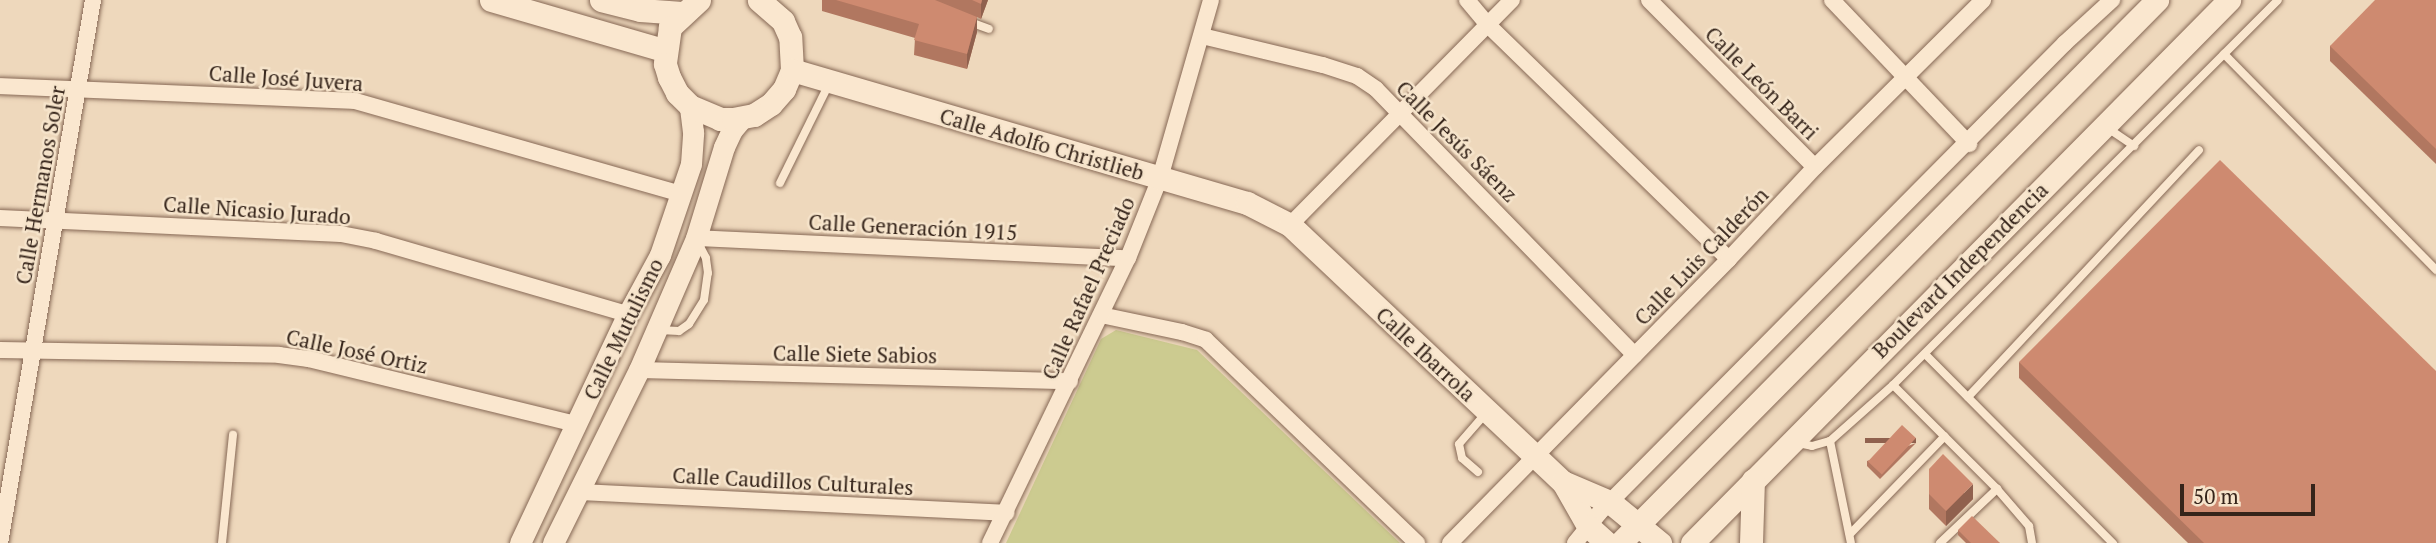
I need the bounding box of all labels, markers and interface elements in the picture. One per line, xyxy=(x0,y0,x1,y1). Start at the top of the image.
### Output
street label: Calle León Barri xyxy=(1700,21,1824,145)
street label: Calle José Juvera xyxy=(208,60,364,96)
street label: Calle Jesús Sáenz xyxy=(1391,75,1523,207)
street label: Calle Hermanos Soler xyxy=(10,84,70,286)
street label: Calle Adolfo Christlieb xyxy=(937,103,1147,185)
street label: Boulevard Independencia xyxy=(1867,177,2053,363)
street label: Calle Luis Calderón xyxy=(1629,182,1773,330)
street label: Calle Nicasio Jurado xyxy=(162,191,352,229)
street label: Calle Rafael Preciado xyxy=(1036,193,1140,383)
street label: Calle Generación 1915 xyxy=(808,209,1018,245)
street label: Calle Mutulismo xyxy=(578,254,668,404)
street label: Calle Ibarrola xyxy=(1371,302,1481,406)
street label: Calle José Ortiz xyxy=(284,324,430,378)
street label: Calle Siete Sabios xyxy=(773,340,937,368)
street label: Calle Caudillos Culturales xyxy=(672,462,914,500)
scale bar xyxy=(2184,470,2319,514)
text: 50 m xyxy=(2193,482,2239,510)

